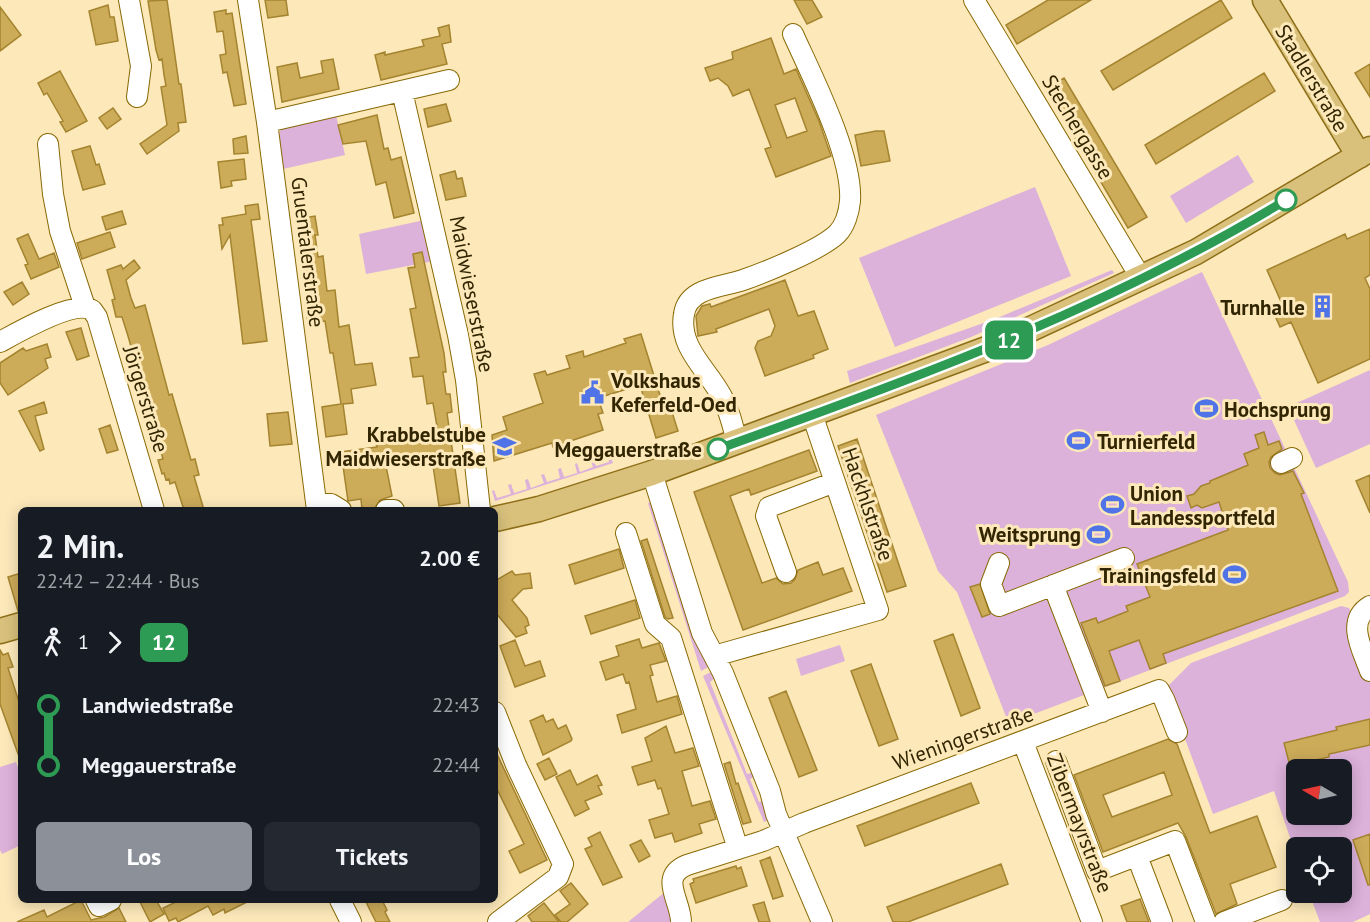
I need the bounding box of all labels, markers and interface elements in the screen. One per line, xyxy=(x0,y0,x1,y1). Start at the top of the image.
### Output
street label: Stadlerstraße xyxy=(1269,19,1355,137)
street label: Stechergasse xyxy=(1036,70,1120,184)
street label: Gruentalerstraße xyxy=(285,175,331,329)
unlabelled marker xyxy=(1275,189,1297,211)
street label: Maidwieserstraße xyxy=(444,213,500,375)
place label: Turnhalle xyxy=(1220,294,1305,321)
building icon: Turnhalle xyxy=(1310,294,1336,320)
line badge: 12 xyxy=(982,320,1036,360)
text: 12 xyxy=(997,327,1021,354)
street label: Jörgerstraße xyxy=(117,341,175,456)
place label: Volkshaus Keferfeld-Oed xyxy=(610,367,737,418)
public building icon: Volkshaus Keferfeld-Oed xyxy=(580,379,606,405)
sports icon: Hochsprung xyxy=(1193,396,1219,422)
place label: Hochsprung xyxy=(1224,396,1331,423)
place label: Krabbelstube Maidwieserstraße xyxy=(326,421,486,472)
sports icon: Turnierfeld xyxy=(1066,428,1092,454)
place label: Turnierfeld xyxy=(1097,428,1195,455)
school or university icon: Krabbelstube Maidwieserstraße xyxy=(491,433,517,459)
place label: Meggauerstraße xyxy=(554,436,702,463)
marker: Meggauerstraße xyxy=(707,438,729,460)
street label: Hackhlstraße xyxy=(836,444,900,564)
place label: Union Landessportfeld xyxy=(1130,480,1275,531)
sports icon: Union Landessportfeld xyxy=(1099,492,1125,518)
place label: Weitsprung xyxy=(979,521,1081,548)
sports icon: Weitsprung xyxy=(1086,521,1112,547)
text: 2 Min. xyxy=(36,524,124,567)
text: 2.00 € xyxy=(419,544,480,572)
place label: Trainingsfeld xyxy=(1099,562,1216,589)
sports icon: Trainingsfeld xyxy=(1221,562,1247,588)
text: 22:42 – 22:44 · Bus xyxy=(36,568,200,594)
icon: walk xyxy=(36,626,69,659)
icon: forward xyxy=(98,626,131,659)
text: 1 xyxy=(78,629,89,655)
text: 12 xyxy=(152,629,176,656)
text: Landwiedstraße xyxy=(82,691,234,719)
text: 22:43 xyxy=(432,692,480,718)
street label: Wieningerstraße xyxy=(889,700,1037,776)
street label: Zibermayrstraße xyxy=(1041,749,1119,897)
text: Meggauerstraße xyxy=(82,751,237,779)
text: 22:44 xyxy=(432,752,480,778)
north arrow xyxy=(1286,759,1352,825)
map controls xyxy=(1286,759,1352,903)
button: Los xyxy=(36,822,252,891)
button: Tickets xyxy=(264,822,480,891)
button: locate xyxy=(1286,837,1352,903)

